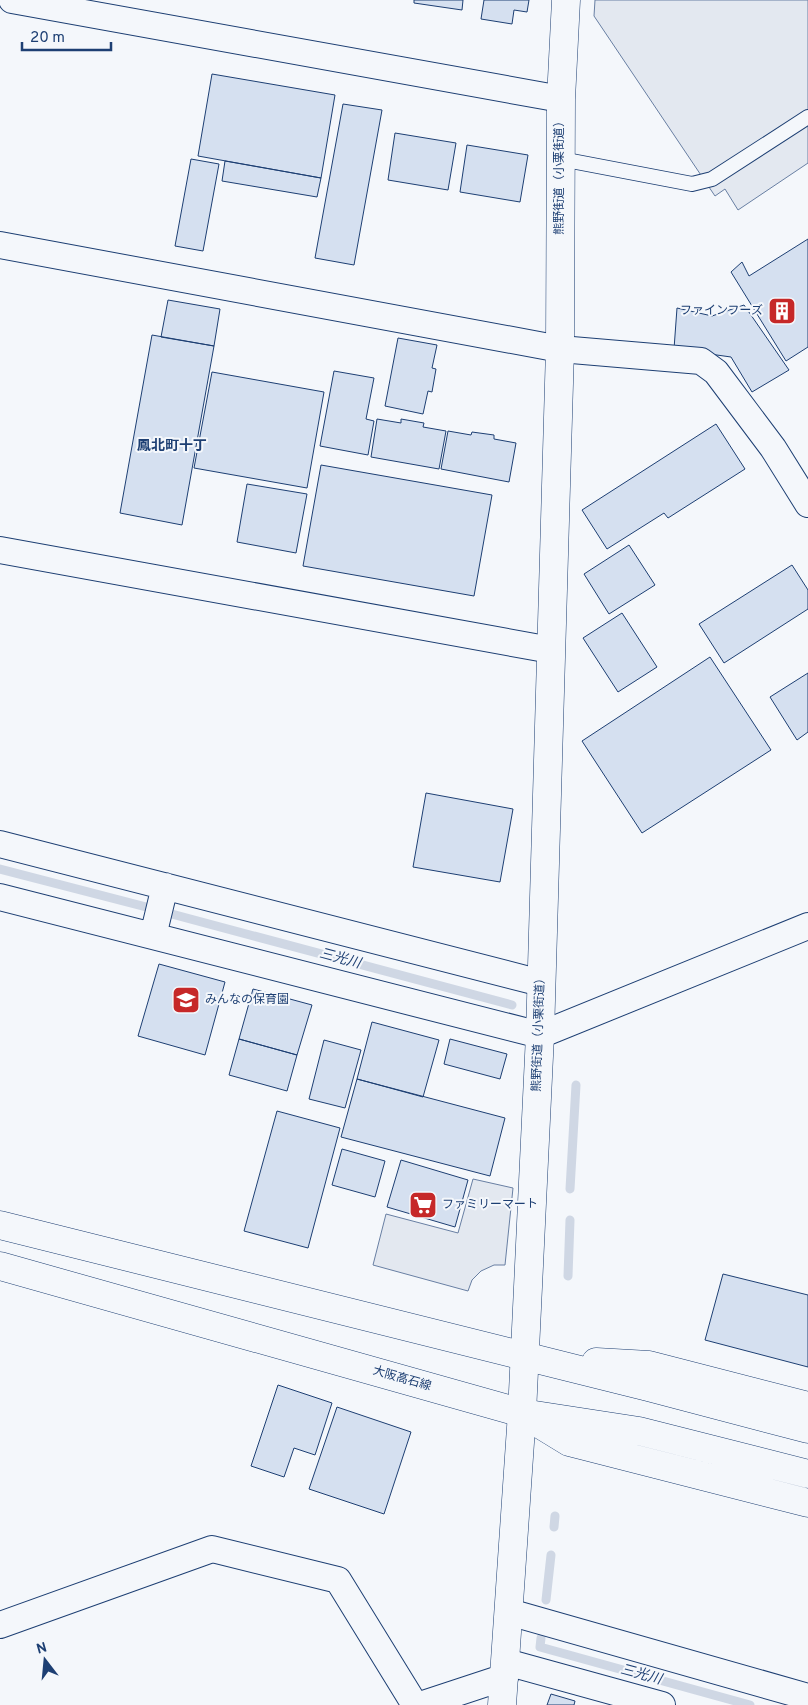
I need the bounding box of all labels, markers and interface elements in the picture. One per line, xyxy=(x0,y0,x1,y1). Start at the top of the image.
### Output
scale bar xyxy=(22,20,111,52)
text: 20 m xyxy=(30,29,65,48)
street label: 熊野街道（小栗街道） xyxy=(552,115,568,235)
building icon: ファインフーズ xyxy=(767,296,797,326)
place label: ファインフーズ xyxy=(680,303,763,319)
district label: 鳳北町十丁 xyxy=(137,438,207,455)
water label: 三光川 xyxy=(318,945,364,973)
street label: 熊野街道（小栗街道） xyxy=(529,972,549,1092)
school or university icon: みんなの保育園 xyxy=(171,985,201,1015)
place label: みんなの保育園 xyxy=(205,992,289,1008)
supermarket icon: ファミリーマート xyxy=(408,1190,438,1220)
place label: ファミリーマート xyxy=(442,1197,538,1213)
street label: 大阪高石線 xyxy=(371,1363,433,1395)
north arrow xyxy=(20,1635,70,1685)
text: N xyxy=(35,1639,49,1659)
water label: 三光川 xyxy=(619,1661,665,1689)

